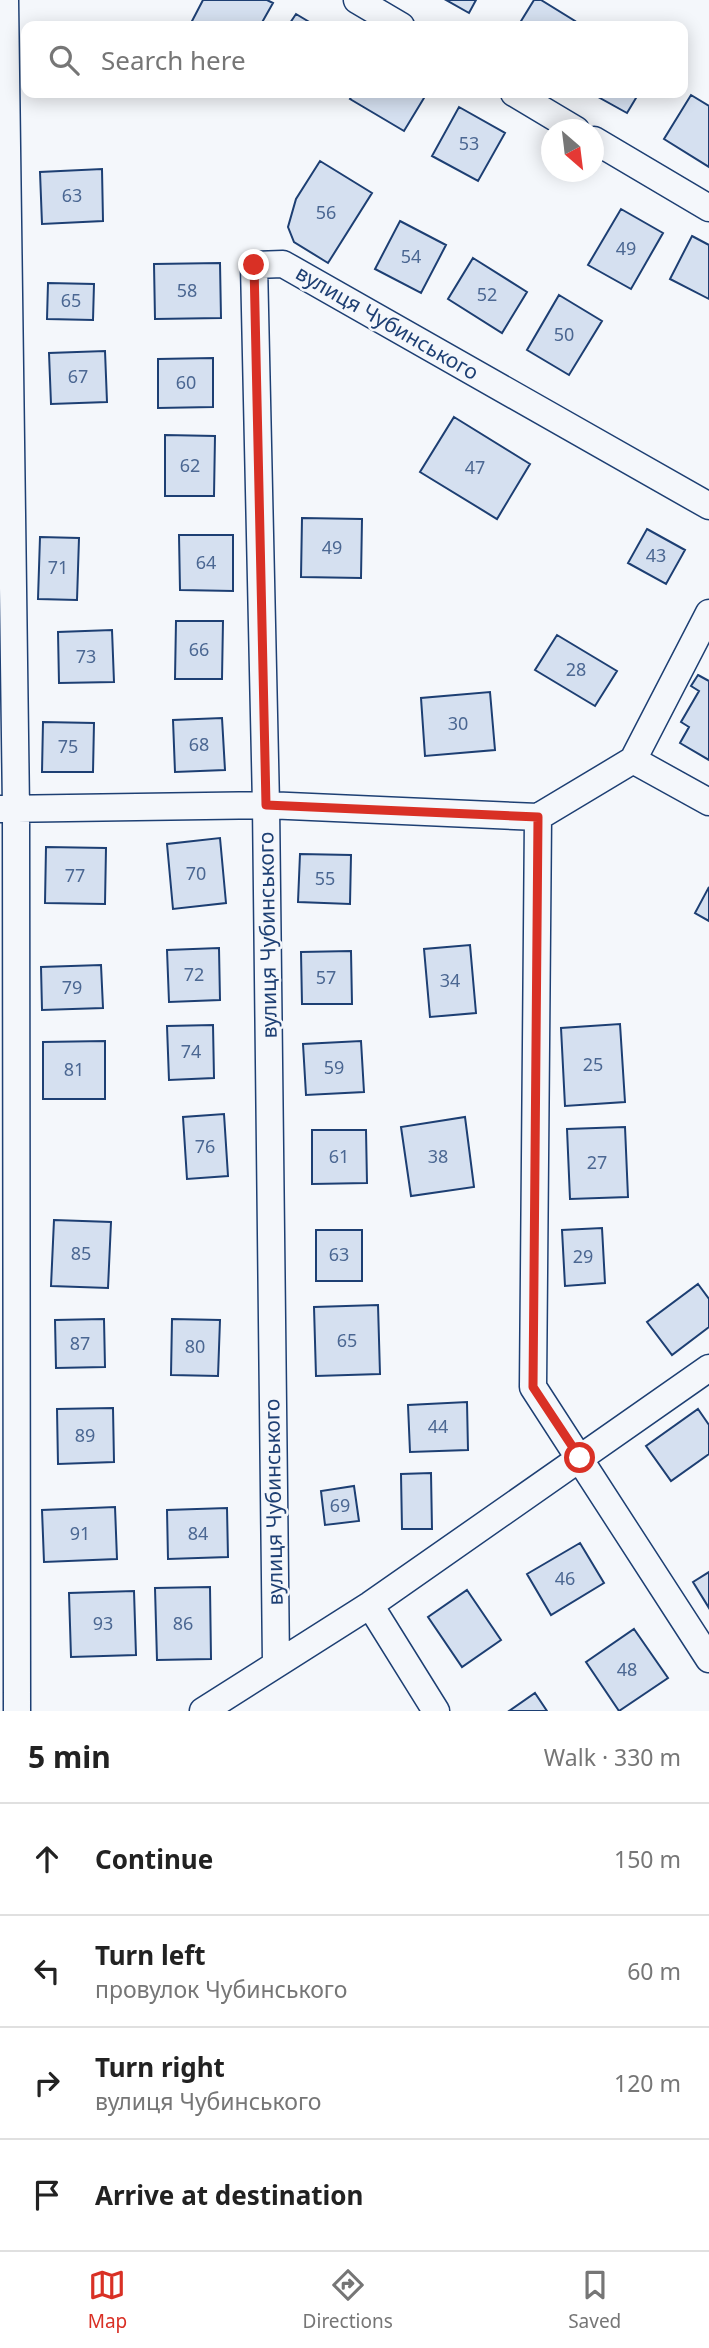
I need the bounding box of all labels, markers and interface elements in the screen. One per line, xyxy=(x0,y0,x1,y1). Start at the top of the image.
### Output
search box xyxy=(21,21,688,98)
icon: search xyxy=(45,41,83,79)
text: Search here xyxy=(101,42,246,78)
north arrow xyxy=(541,119,604,182)
house number: 53 xyxy=(459,131,479,155)
house number: 63 xyxy=(62,183,82,207)
house number: 56 xyxy=(316,200,336,224)
house number: 49 xyxy=(616,236,636,260)
house number: 54 xyxy=(401,244,421,268)
route end xyxy=(238,249,269,280)
street label: вулиця Чубинського xyxy=(291,258,484,386)
house number: 58 xyxy=(177,278,197,302)
house number: 52 xyxy=(477,282,497,306)
house number: 65 xyxy=(61,288,81,312)
house number: 50 xyxy=(554,322,574,346)
house number: 67 xyxy=(68,364,88,388)
house number: 60 xyxy=(176,370,196,394)
house number: 62 xyxy=(180,453,200,477)
house number: 47 xyxy=(465,455,485,479)
house number: 49 xyxy=(322,535,342,559)
house number: 43 xyxy=(646,543,666,567)
house number: 64 xyxy=(196,550,216,574)
house number: 71 xyxy=(48,555,68,579)
house number: 66 xyxy=(189,637,209,661)
house number: 73 xyxy=(76,644,96,668)
house number: 28 xyxy=(566,657,586,681)
house number: 30 xyxy=(448,711,468,735)
house number: 68 xyxy=(189,732,209,756)
house number: 75 xyxy=(58,734,78,758)
street label: вулиця Чубинського xyxy=(251,831,283,1039)
house number: 70 xyxy=(186,861,206,885)
house number: 77 xyxy=(65,863,85,887)
house number: 55 xyxy=(315,866,335,890)
house number: 72 xyxy=(184,962,204,986)
house number: 57 xyxy=(316,965,336,989)
house number: 34 xyxy=(440,968,460,992)
house number: 79 xyxy=(62,975,82,999)
house number: 74 xyxy=(181,1039,201,1063)
house number: 25 xyxy=(583,1052,603,1076)
house number: 59 xyxy=(324,1055,344,1079)
house number: 81 xyxy=(64,1057,84,1081)
house number: 76 xyxy=(195,1134,215,1158)
house number: 61 xyxy=(329,1144,349,1168)
house number: 38 xyxy=(428,1144,448,1168)
house number: 27 xyxy=(587,1150,607,1174)
house number: 85 xyxy=(71,1241,91,1265)
house number: 63 xyxy=(329,1242,349,1266)
house number: 29 xyxy=(573,1244,593,1268)
house number: 65 xyxy=(337,1328,357,1352)
house number: 87 xyxy=(70,1331,90,1355)
house number: 80 xyxy=(185,1334,205,1358)
street label: вулиця Чубинського xyxy=(257,1398,289,1606)
house number: 44 xyxy=(428,1414,448,1438)
house number: 89 xyxy=(75,1423,95,1447)
route start xyxy=(564,1442,595,1473)
house number: 69 xyxy=(330,1493,350,1517)
house number: 91 xyxy=(70,1521,90,1545)
house number: 84 xyxy=(188,1521,208,1545)
house number: 46 xyxy=(555,1566,575,1590)
house number: 93 xyxy=(93,1611,113,1635)
house number: 86 xyxy=(173,1611,193,1635)
house number: 48 xyxy=(617,1657,637,1681)
text: 5 min xyxy=(28,1736,111,1777)
text: Walk · 330 m xyxy=(544,1741,681,1773)
icon: ahead xyxy=(28,1840,66,1878)
text: Continue xyxy=(95,1841,213,1877)
text: 150 m xyxy=(614,1843,681,1875)
text: Turn left xyxy=(95,1937,206,1973)
icon: left xyxy=(28,1952,66,1990)
text: 60 m xyxy=(627,1955,681,1987)
text: провулок Чубинського xyxy=(95,1973,347,2005)
text: Turn right xyxy=(95,2049,225,2085)
icon: right xyxy=(28,2064,66,2102)
text: 120 m xyxy=(614,2067,681,2099)
text: вулиця Чубинського xyxy=(95,2085,322,2117)
icon: arrive xyxy=(28,2176,66,2214)
text: Arrive at destination xyxy=(95,2177,364,2213)
tab: Map xyxy=(88,2266,127,2334)
tab: Directions xyxy=(303,2266,393,2334)
tab: Saved xyxy=(568,2266,621,2334)

